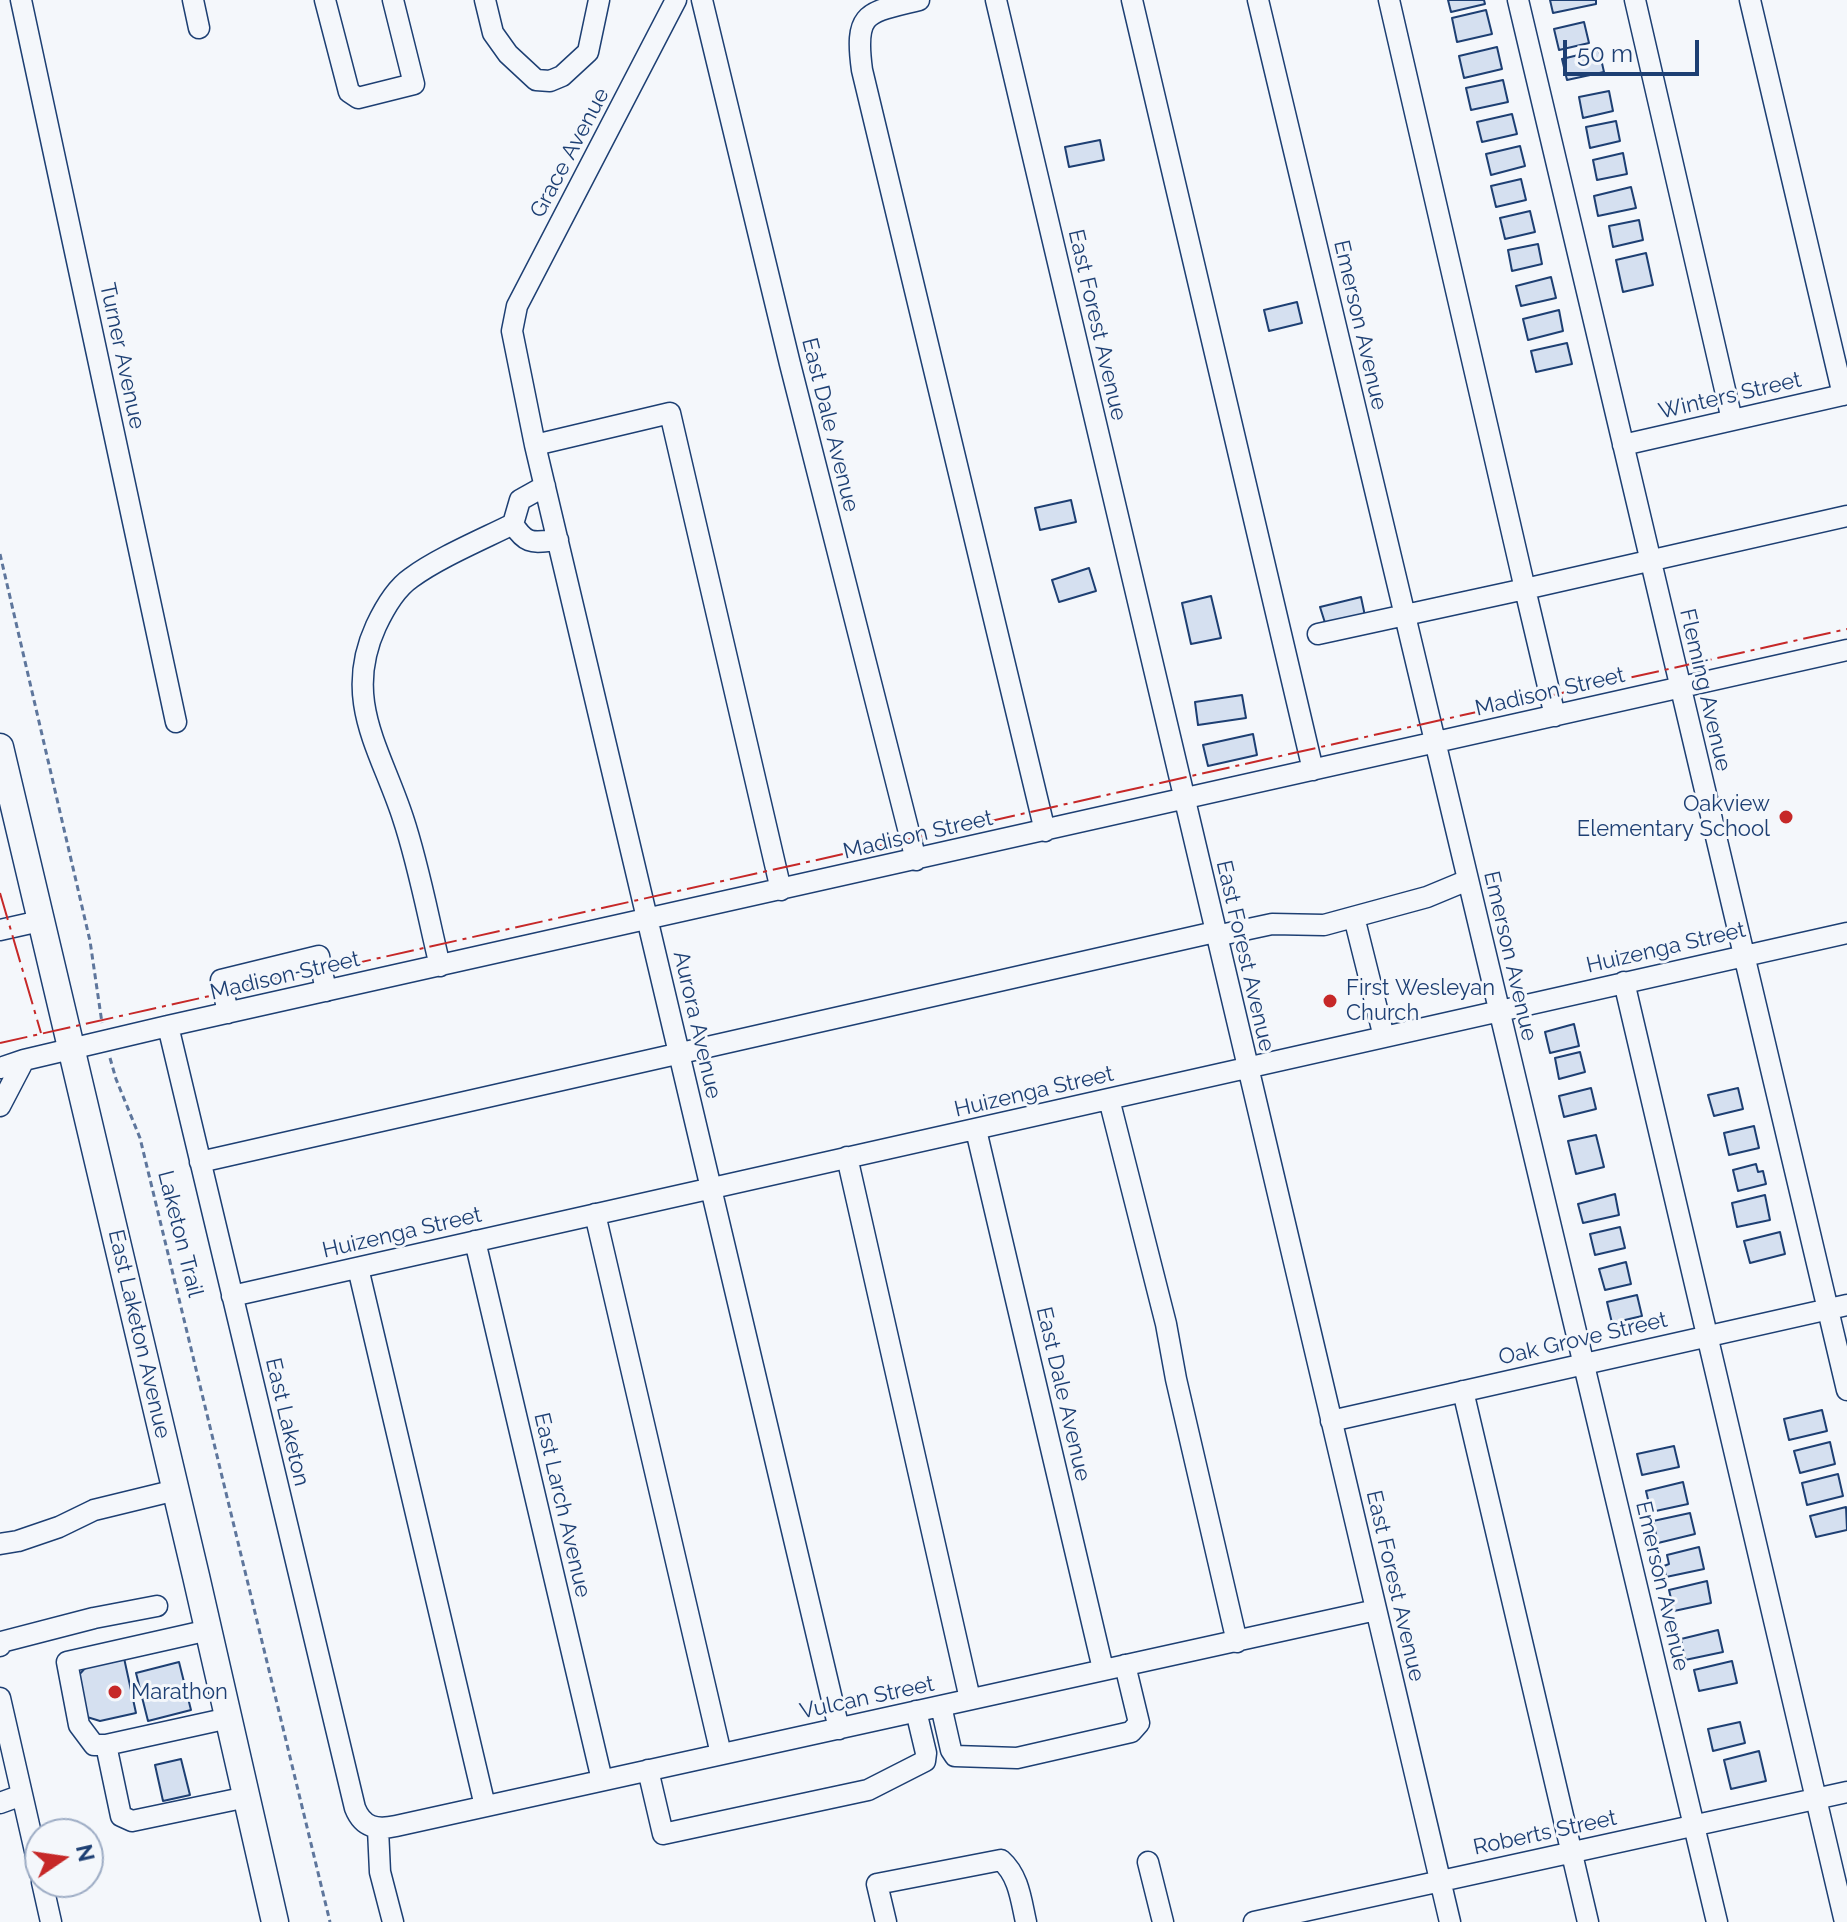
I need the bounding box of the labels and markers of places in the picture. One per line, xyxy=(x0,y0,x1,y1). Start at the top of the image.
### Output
place label: Oakview Elementary School xyxy=(1577,791,1770,842)
marker: Oakview Elementary School xyxy=(1777,808,1795,826)
place label: First Wesleyan Church xyxy=(1346,975,1495,1026)
marker: First Wesleyan Church xyxy=(1321,992,1339,1010)
place label: Marathon xyxy=(131,1679,228,1705)
marker: Marathon xyxy=(106,1683,124,1701)

